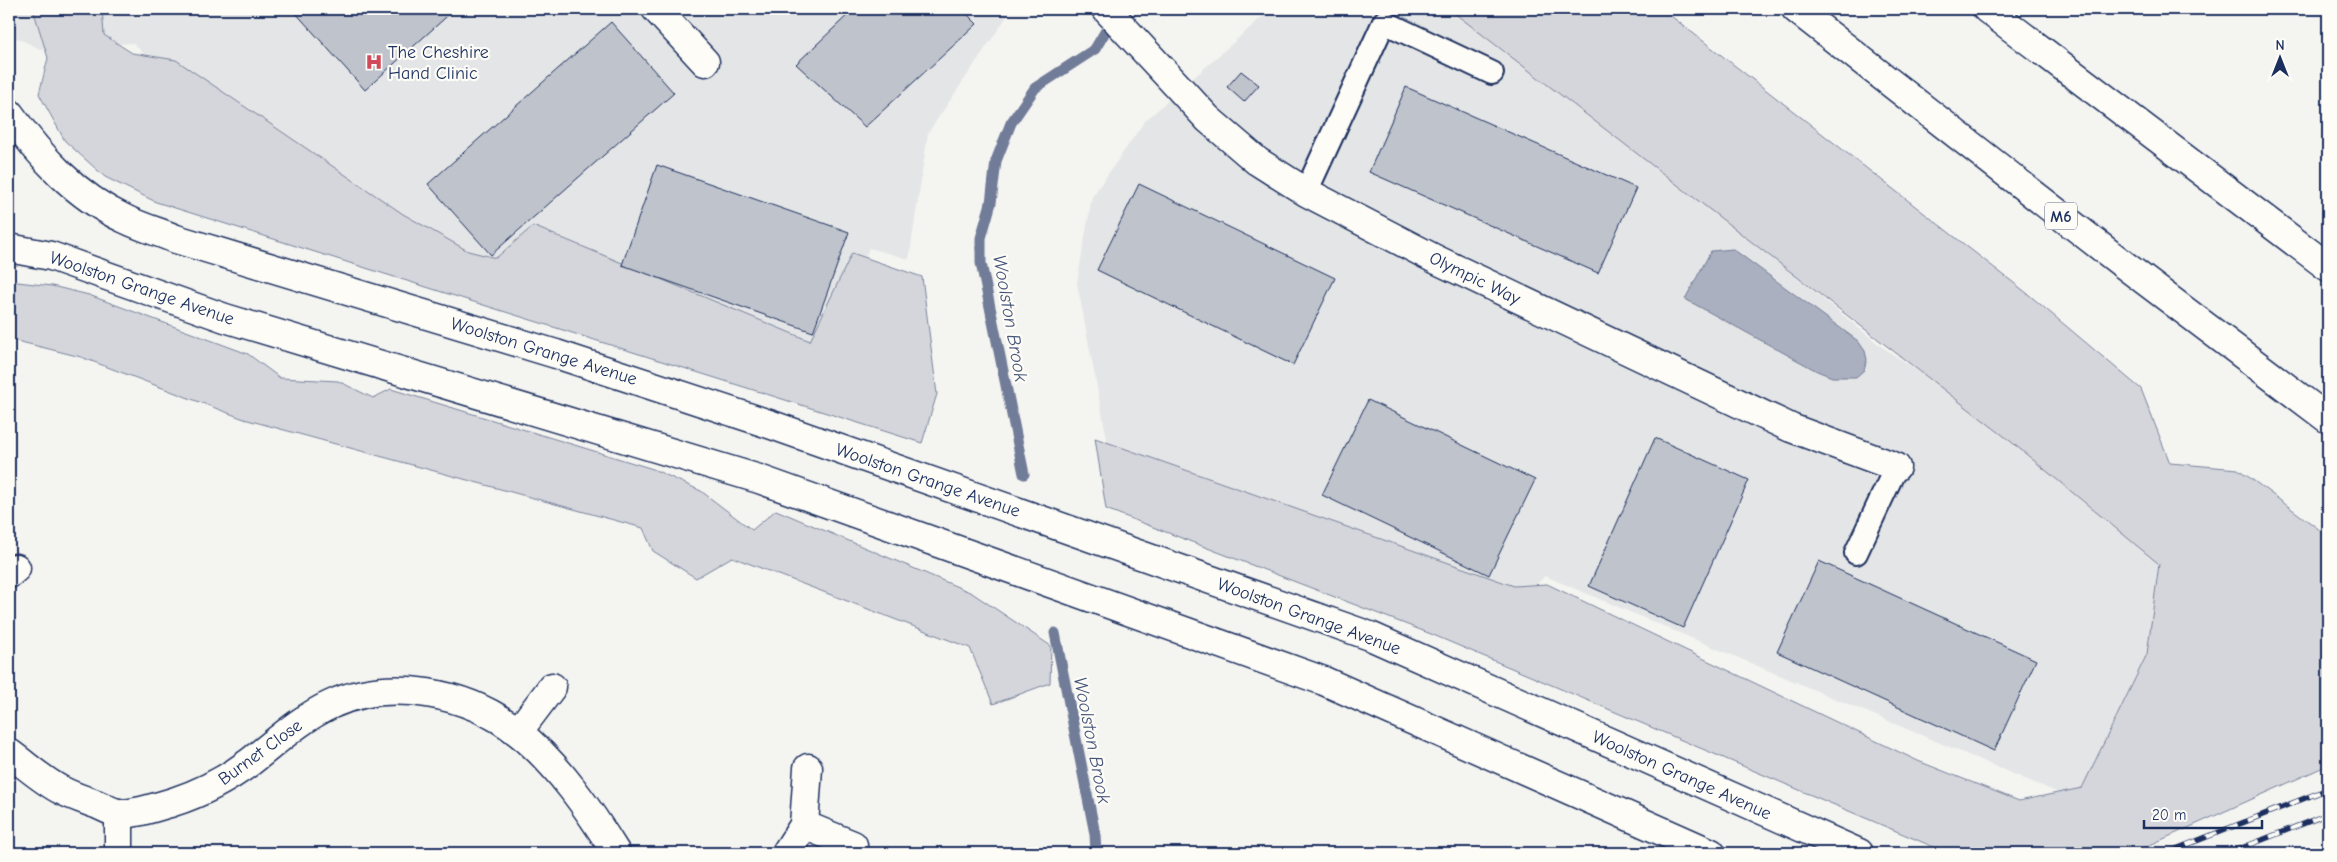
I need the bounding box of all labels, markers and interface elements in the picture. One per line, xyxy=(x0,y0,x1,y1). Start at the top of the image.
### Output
north arrow xyxy=(2254,32,2304,82)
text: N xyxy=(2275,37,2285,54)
place label: The Cheshire Hand Clinic xyxy=(388,42,489,84)
hospital icon: The Cheshire Hand Clinic xyxy=(364,52,384,72)
road number: M6 xyxy=(2045,202,2077,230)
street label: Woolston Grange Avenue xyxy=(47,247,237,330)
street label: Olympic Way xyxy=(1426,247,1525,310)
water label: Woolston Brook xyxy=(988,253,1032,384)
street label: Woolston Grange Avenue xyxy=(448,313,640,390)
street label: Woolston Grange Avenue xyxy=(833,439,1023,522)
street label: Woolston Grange Avenue xyxy=(1214,573,1403,659)
water label: Woolston Brook xyxy=(1069,675,1115,806)
street label: Burnet Close xyxy=(214,715,306,790)
street label: Woolston Grange Avenue xyxy=(1589,726,1775,824)
scale bar xyxy=(2144,797,2262,829)
text: 20 m xyxy=(2152,806,2186,824)

